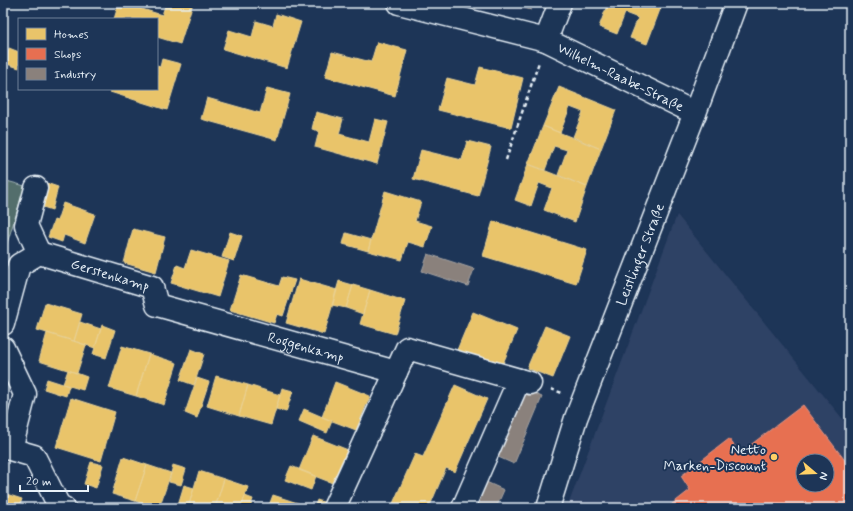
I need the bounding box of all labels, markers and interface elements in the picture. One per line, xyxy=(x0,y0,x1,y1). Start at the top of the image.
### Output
legend xyxy=(18,18,158,90)
text: Homes xyxy=(54,27,89,43)
street label: Wilhelm-Raabe-Straße xyxy=(554,39,687,116)
text: Shops xyxy=(54,47,81,63)
text: Industry xyxy=(54,67,96,83)
street label: Leistlinger Straße xyxy=(613,201,669,308)
street label: Gerstenkamp xyxy=(69,255,152,296)
street label: Roggenkamp xyxy=(266,329,346,367)
place label: Netto Marken-Discount xyxy=(664,441,766,475)
marker: Netto Marken-Discount xyxy=(769,452,779,462)
north arrow xyxy=(795,453,835,493)
scale bar xyxy=(20,467,88,493)
text: N xyxy=(816,470,831,482)
text: 20 m xyxy=(26,474,52,490)

